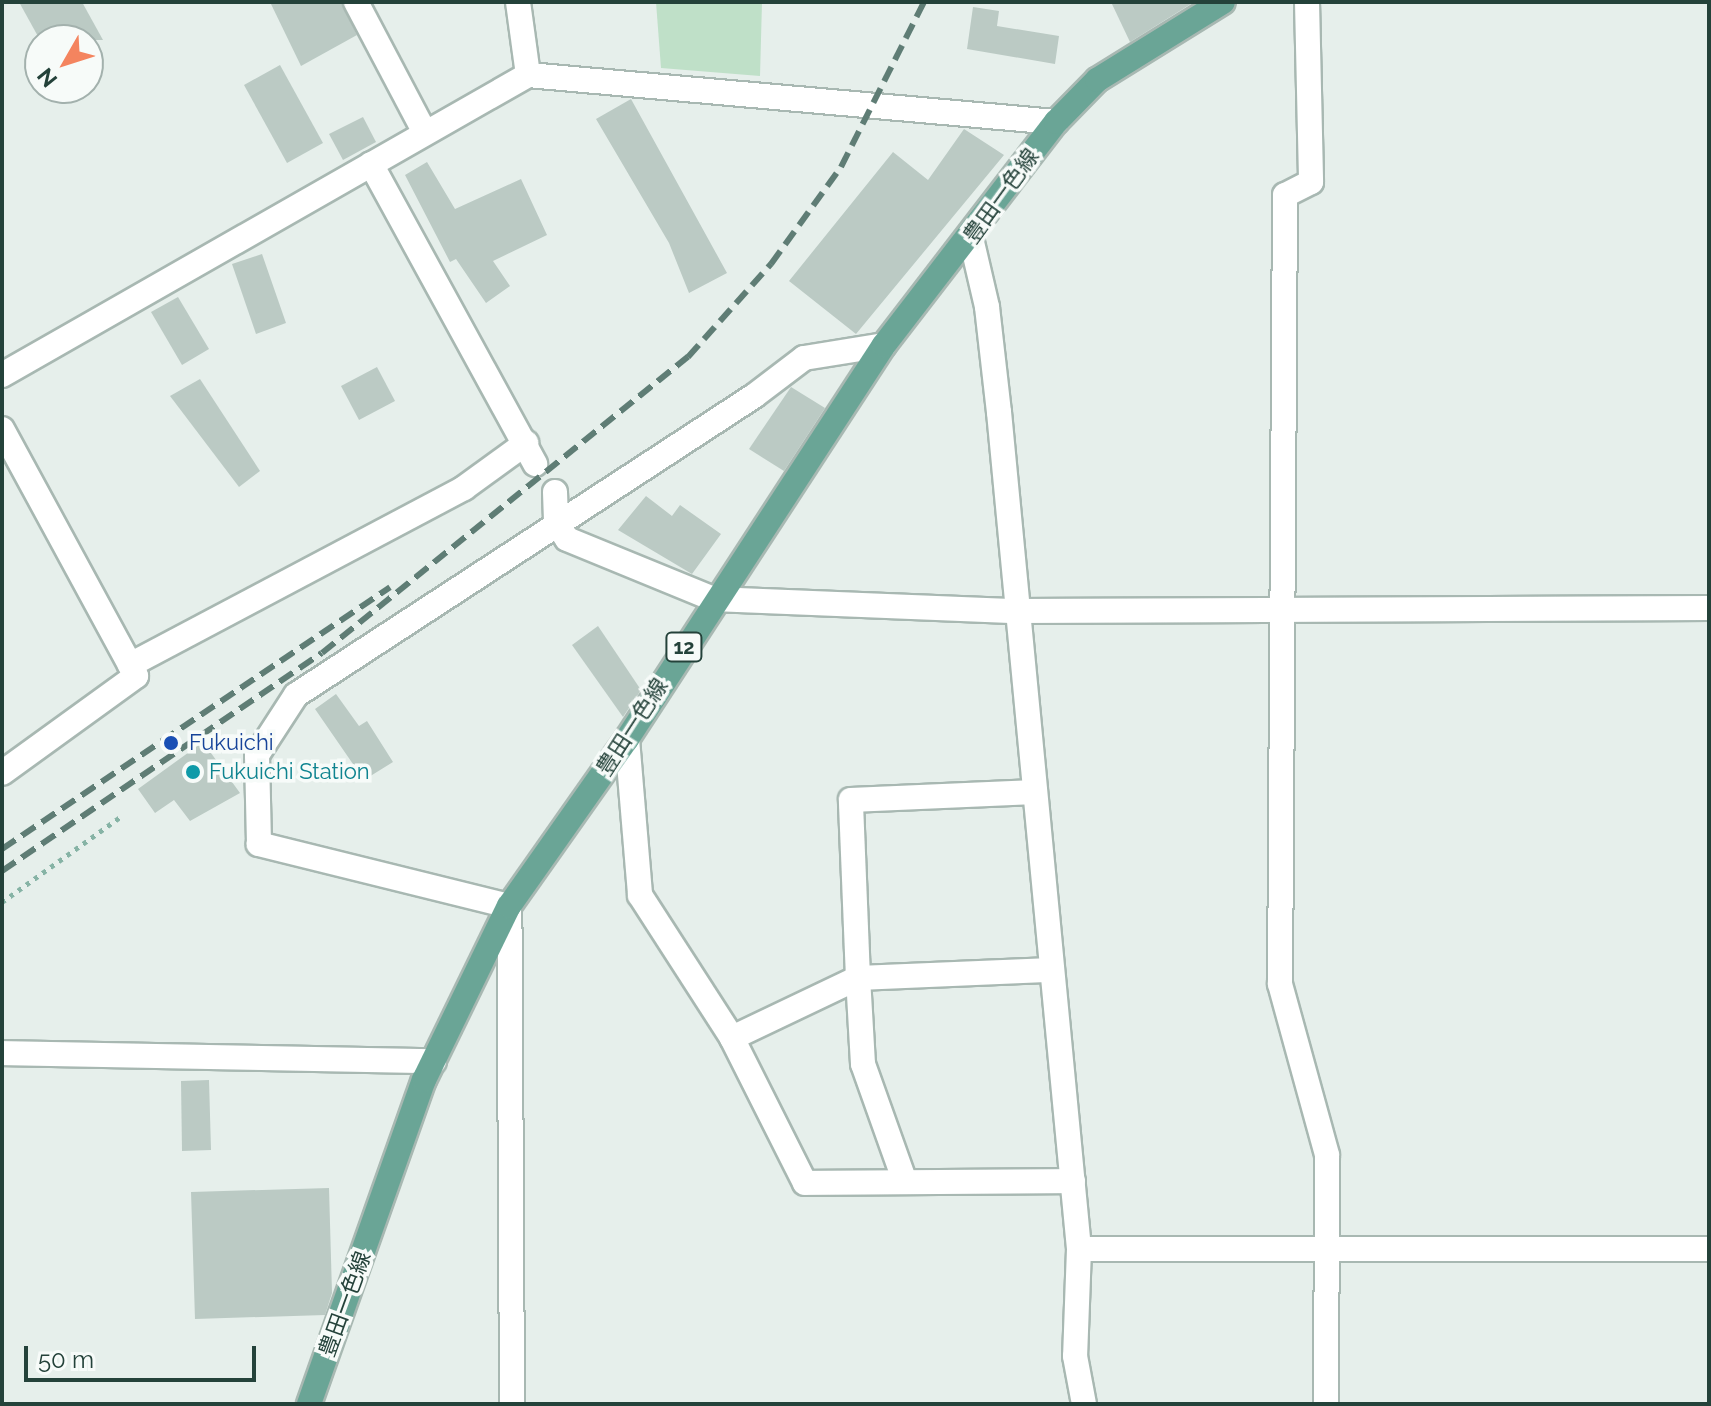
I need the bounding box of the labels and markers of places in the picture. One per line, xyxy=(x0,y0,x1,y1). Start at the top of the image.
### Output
place label: Fukuichi xyxy=(189,730,274,756)
marker: Fukuichi xyxy=(160,732,182,754)
place label: Fukuichi Station xyxy=(209,759,370,785)
marker: Fukuichi Station xyxy=(184,763,202,781)

